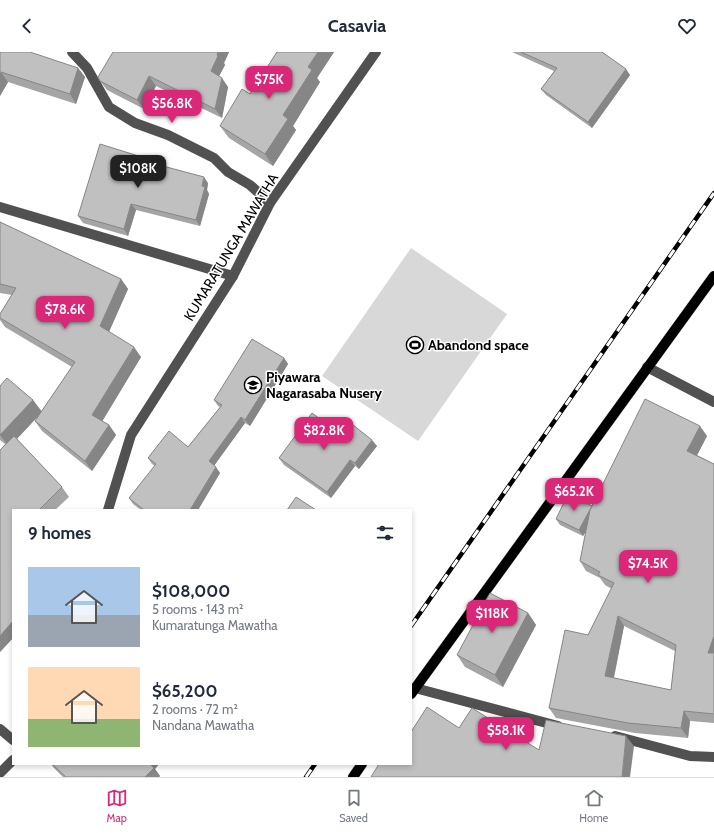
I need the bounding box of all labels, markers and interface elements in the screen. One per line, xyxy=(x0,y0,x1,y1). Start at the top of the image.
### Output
icon: back xyxy=(16,15,38,37)
text: Casavia xyxy=(328,15,386,37)
icon: heart xyxy=(676,15,698,37)
pin: $75K xyxy=(245,66,293,100)
text: $75K xyxy=(254,71,284,87)
pin: $56.8K xyxy=(139,90,205,124)
text: $56.8K xyxy=(152,95,192,111)
pin: $108K xyxy=(110,155,166,189)
text: $108K xyxy=(119,160,157,176)
street label: KUMARATUNGA MAWATHA xyxy=(180,170,282,324)
pin: $78.6K xyxy=(32,296,98,330)
text: $78.6K xyxy=(45,301,85,317)
sports icon: Abandond space xyxy=(405,335,425,355)
place label: Abandond space xyxy=(428,336,529,354)
place label: Piyawara Nagarasaba Nusery xyxy=(266,368,382,402)
school or university icon: Piyawara Nagarasaba Nusery xyxy=(243,375,263,395)
pin: $82.8K xyxy=(291,417,357,451)
text: $82.8K xyxy=(303,422,345,438)
pin: $65.2K xyxy=(541,478,607,512)
text: $65.2K xyxy=(554,483,594,499)
icon: filters xyxy=(374,522,396,544)
text: 9 homes xyxy=(28,523,91,543)
pin: $74.5K xyxy=(615,550,681,584)
text: $74.5K xyxy=(628,555,668,571)
text: $108,000 xyxy=(152,581,230,601)
icon: home xyxy=(60,583,108,631)
pin: $118K xyxy=(464,600,520,634)
text: 5 rooms · 143 m² xyxy=(152,601,243,617)
text: $118K xyxy=(475,605,509,621)
text: Kumaratunga Mawatha xyxy=(152,617,277,633)
text: $65,200 xyxy=(152,681,218,701)
icon: home xyxy=(60,683,108,731)
text: 2 rooms · 72 m² xyxy=(152,701,238,717)
text: Nandana Mawatha xyxy=(152,717,254,733)
pin: $58.1K xyxy=(473,717,539,751)
text: $58.1K xyxy=(487,722,525,738)
tab: Map xyxy=(106,787,128,825)
tab: Saved xyxy=(339,787,368,825)
tab: Home xyxy=(579,787,608,825)

